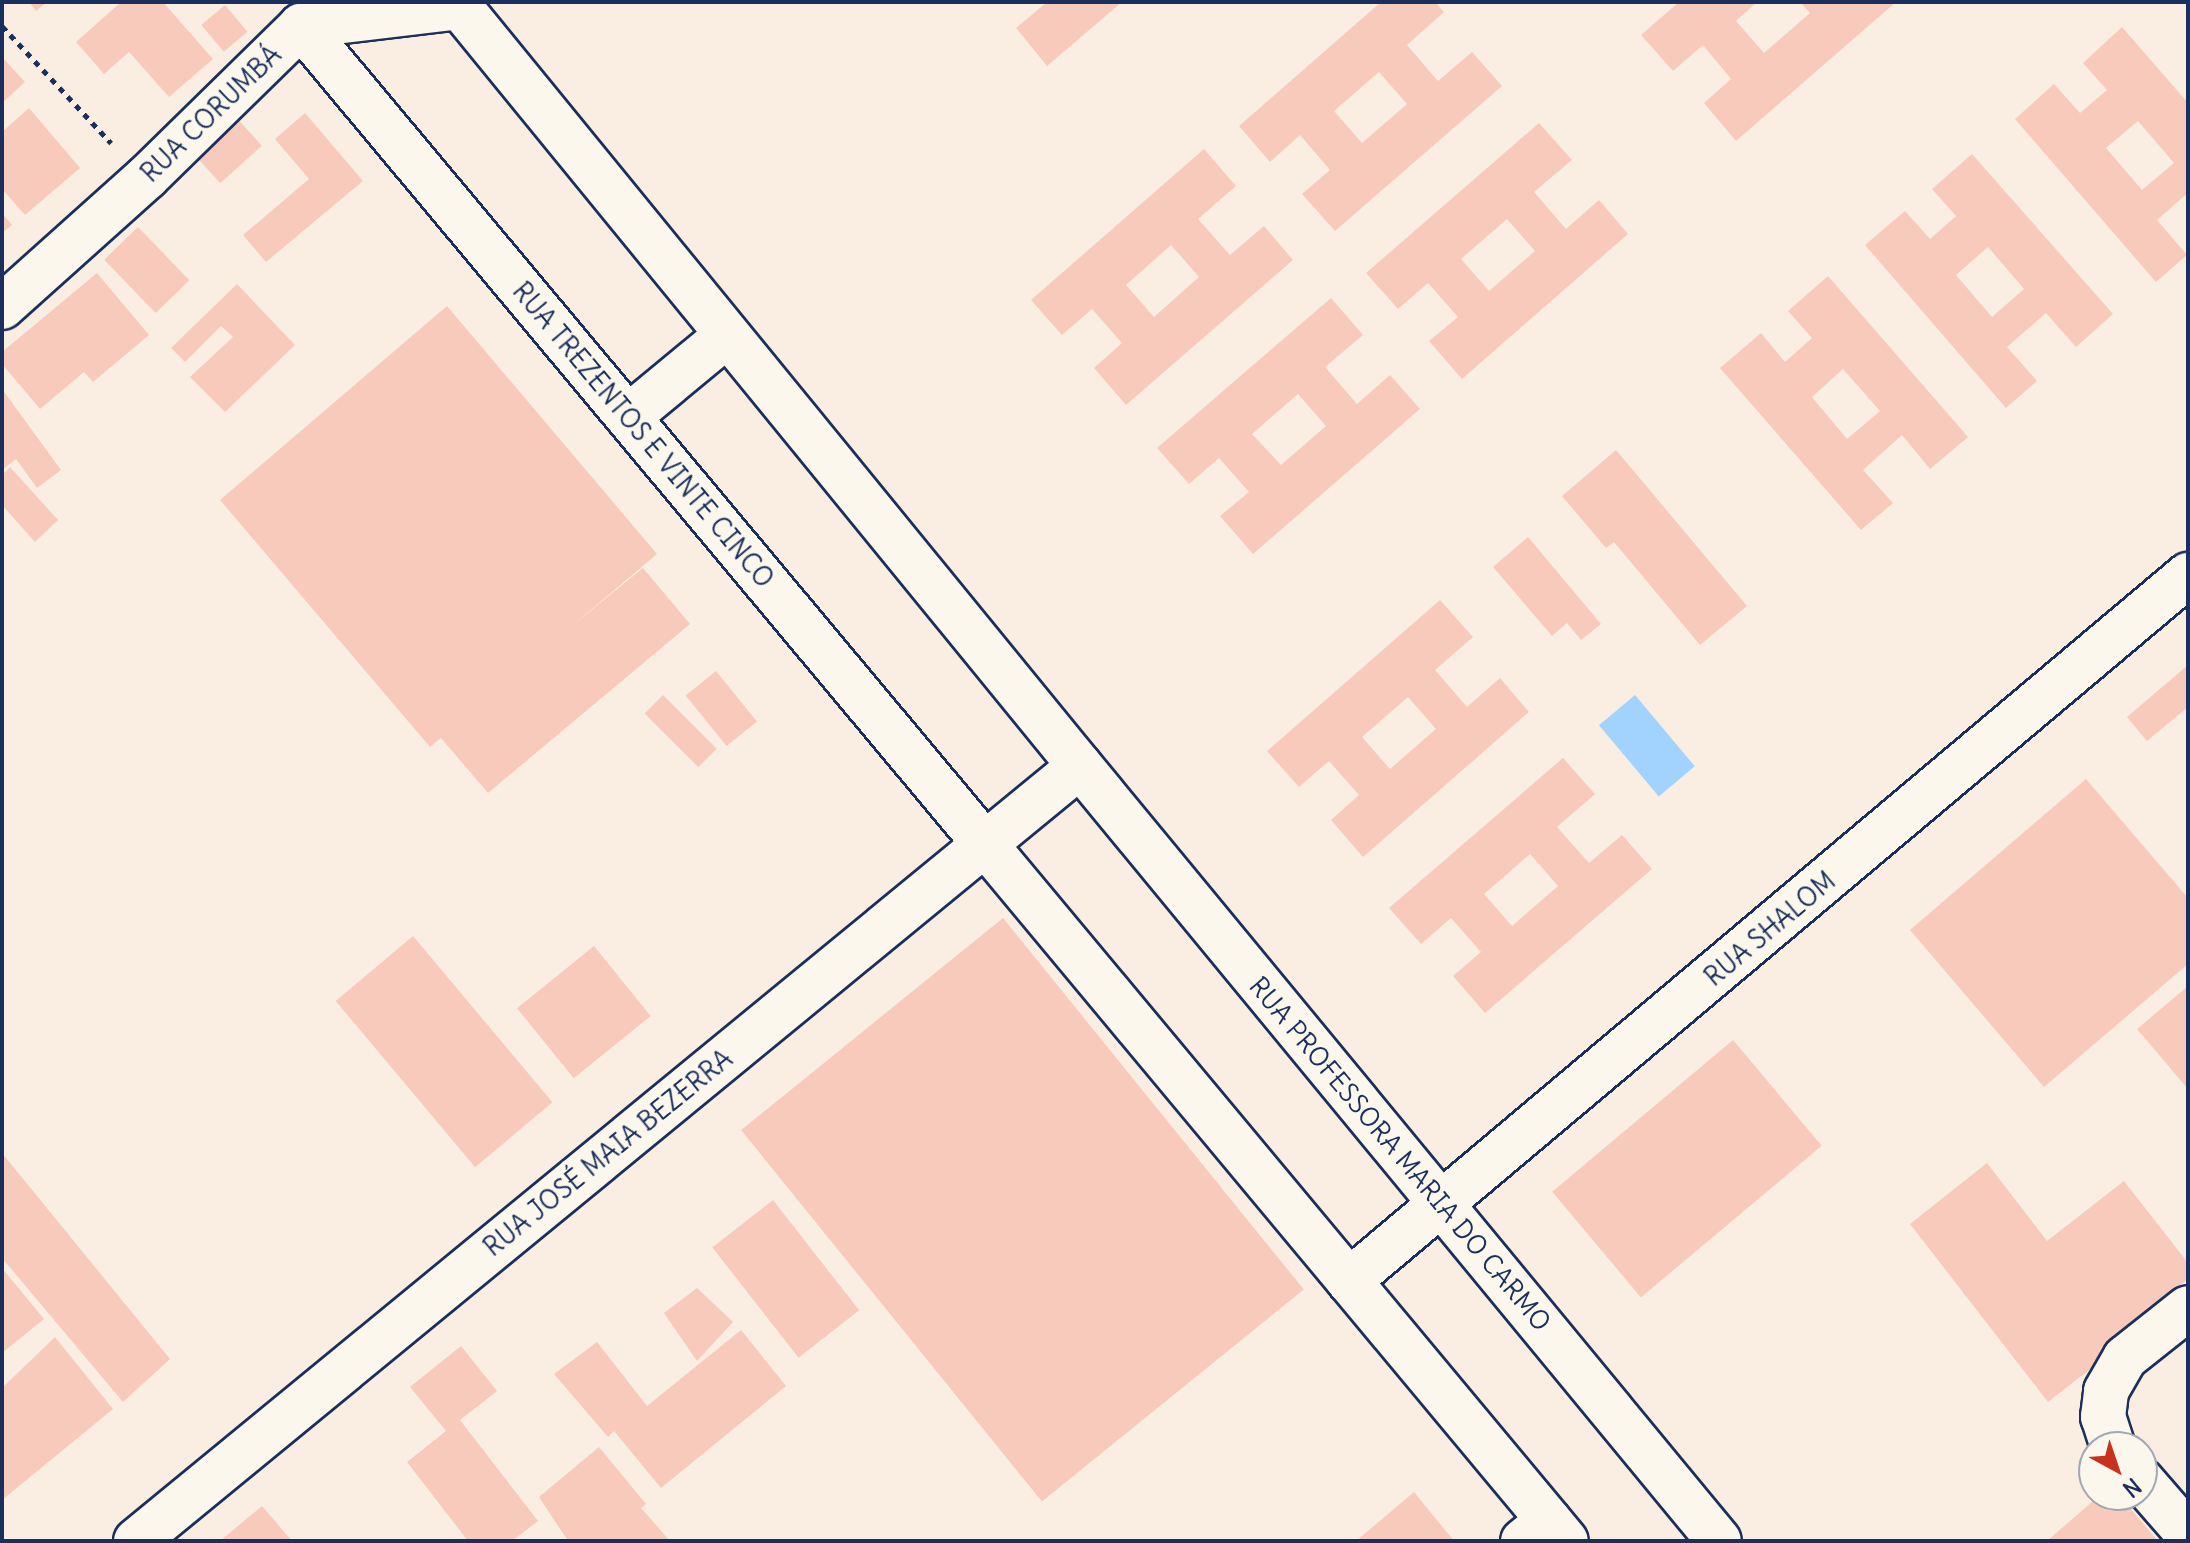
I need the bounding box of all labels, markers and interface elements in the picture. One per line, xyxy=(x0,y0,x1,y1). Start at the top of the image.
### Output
street label: RUA CORUMBÁ xyxy=(134,39,288,189)
street label: RUA TREZENTOS E VINTE CINCO xyxy=(506,276,780,594)
street label: RUA SHALOM xyxy=(1698,865,1842,993)
street label: RUA PROFESSORA MARIA DO CARMO xyxy=(1243,971,1557,1337)
street label: RUA JOSÉ MAIA BEZERRA xyxy=(477,1043,739,1263)
north arrow xyxy=(2078,1431,2158,1511)
text: N xyxy=(2117,1472,2147,1503)

